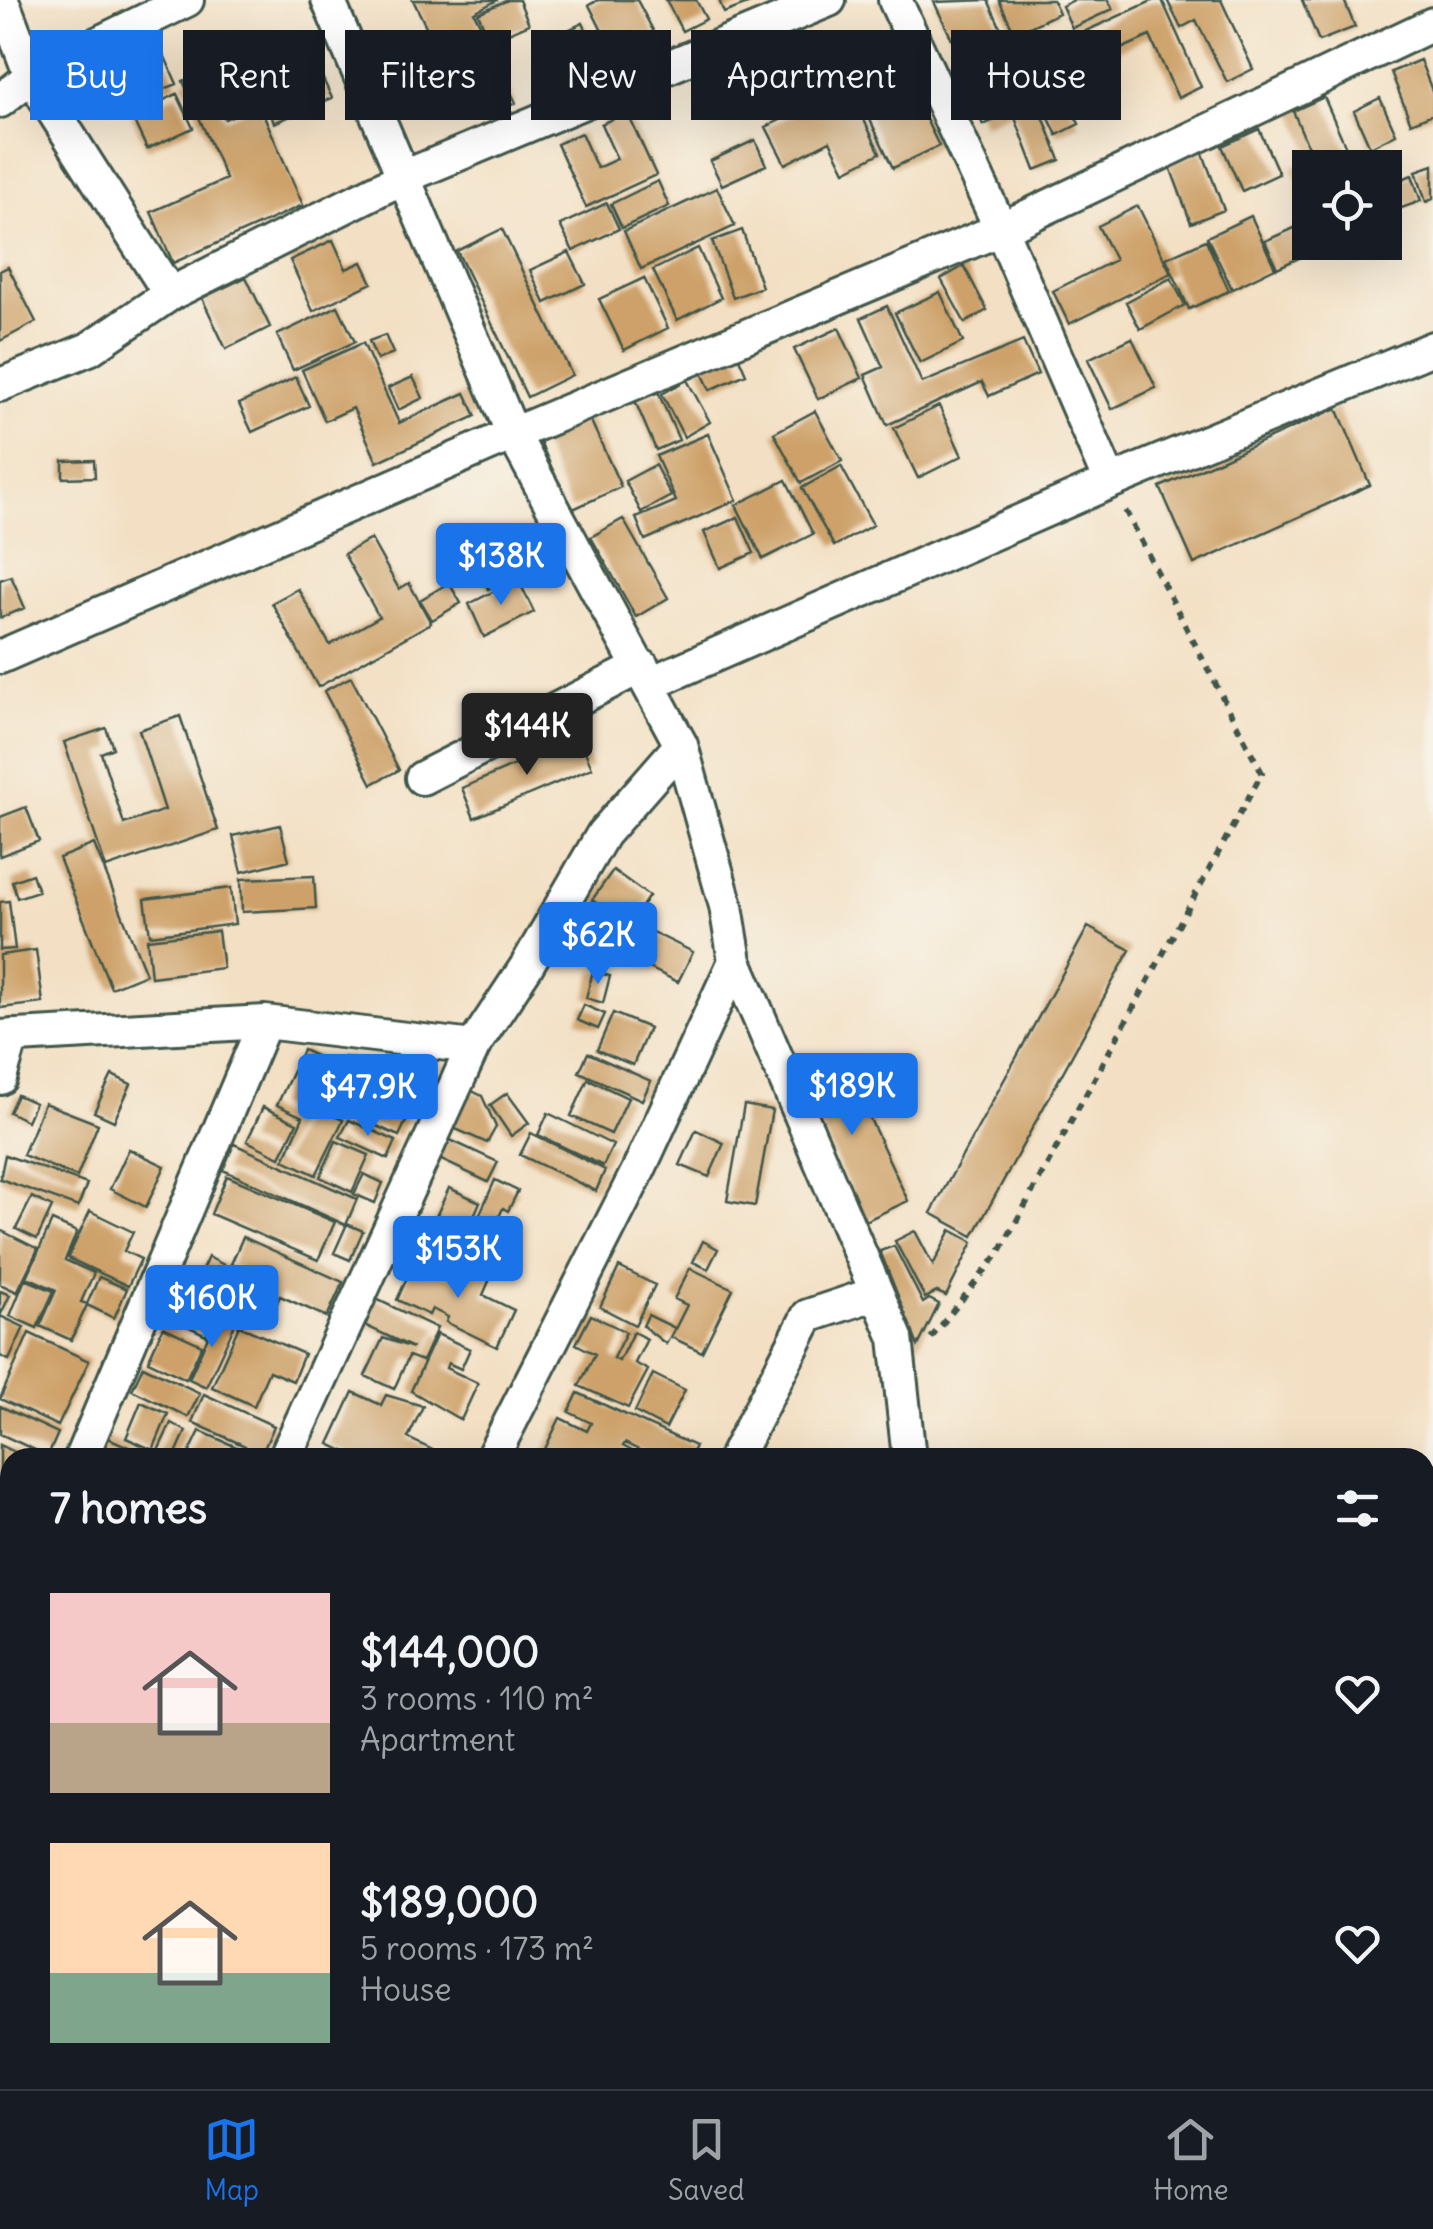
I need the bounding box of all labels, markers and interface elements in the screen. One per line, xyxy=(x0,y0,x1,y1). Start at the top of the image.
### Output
chip: Buy xyxy=(30,30,163,120)
chip: Rent xyxy=(183,30,325,120)
chip: Filters xyxy=(345,30,511,120)
chip: New xyxy=(531,30,671,120)
chip: Apartment xyxy=(691,30,931,120)
chip: House xyxy=(951,30,1121,120)
map controls xyxy=(1292,150,1402,260)
button: locate xyxy=(1292,150,1402,260)
pin: $138K xyxy=(431,523,571,608)
text: $138K xyxy=(458,535,544,576)
pin: $144K xyxy=(457,693,597,778)
text: $144K xyxy=(484,705,570,746)
pin: $62K xyxy=(539,902,657,987)
text: $62K xyxy=(561,914,635,955)
pin: $189K xyxy=(782,1053,922,1138)
pin: $47.9K xyxy=(287,1054,449,1139)
text: $189K xyxy=(809,1065,895,1106)
text: $47.9K xyxy=(320,1066,416,1107)
pin: $153K xyxy=(388,1216,528,1301)
text: $153K xyxy=(415,1228,501,1269)
pin: $160K xyxy=(142,1265,282,1350)
text: $160K xyxy=(167,1277,257,1318)
icon: filters xyxy=(1330,1481,1385,1536)
text: 7 homes xyxy=(50,1482,207,1534)
text: $144,000 xyxy=(360,1626,540,1678)
icon: home xyxy=(130,1633,250,1753)
icon: heart xyxy=(1330,1666,1385,1721)
text: 3 rooms · 110 m² xyxy=(360,1678,594,1719)
text: Apartment xyxy=(360,1719,515,1760)
text: $189,000 xyxy=(360,1876,538,1928)
icon: home xyxy=(130,1883,250,2003)
icon: heart xyxy=(1330,1916,1385,1971)
text: 5 rooms · 173 m² xyxy=(360,1928,594,1969)
text: House xyxy=(360,1969,451,2010)
tab: Map xyxy=(204,2112,259,2208)
tab: Saved xyxy=(668,2112,745,2208)
tab: Home xyxy=(1153,2112,1229,2208)

